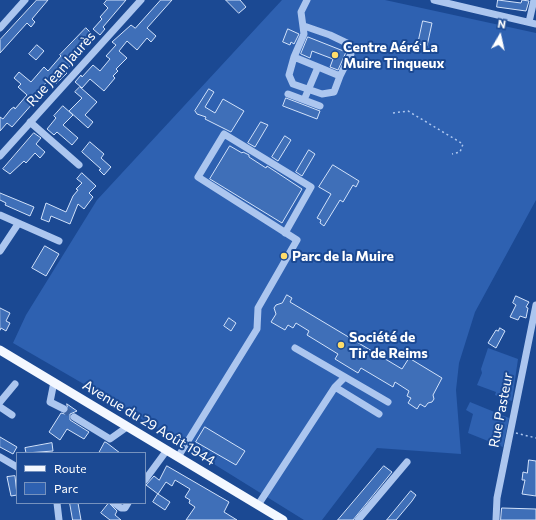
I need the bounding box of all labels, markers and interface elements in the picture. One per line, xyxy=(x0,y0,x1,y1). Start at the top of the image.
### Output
north arrow xyxy=(480,16,520,56)
text: N xyxy=(497,17,507,31)
street label: Rue Jean Jaurès xyxy=(23,28,99,110)
place label: Centre Aéré La Muire Tinqueux xyxy=(343,39,444,72)
marker: Centre Aéré La Muire Tinqueux xyxy=(330,50,340,60)
place label: Parc de la Muire xyxy=(292,248,394,264)
marker: Parc de la Muire xyxy=(279,251,289,261)
place label: Société de Tir de Reims xyxy=(349,329,428,362)
marker: Société de Tir de Reims xyxy=(336,340,346,350)
street label: Rue Pasteur xyxy=(485,371,517,449)
street label: Avenue du 29 Août 1944 xyxy=(79,377,219,469)
legend xyxy=(16,452,146,504)
text: Route xyxy=(54,461,87,475)
text: Parc xyxy=(54,481,78,495)

